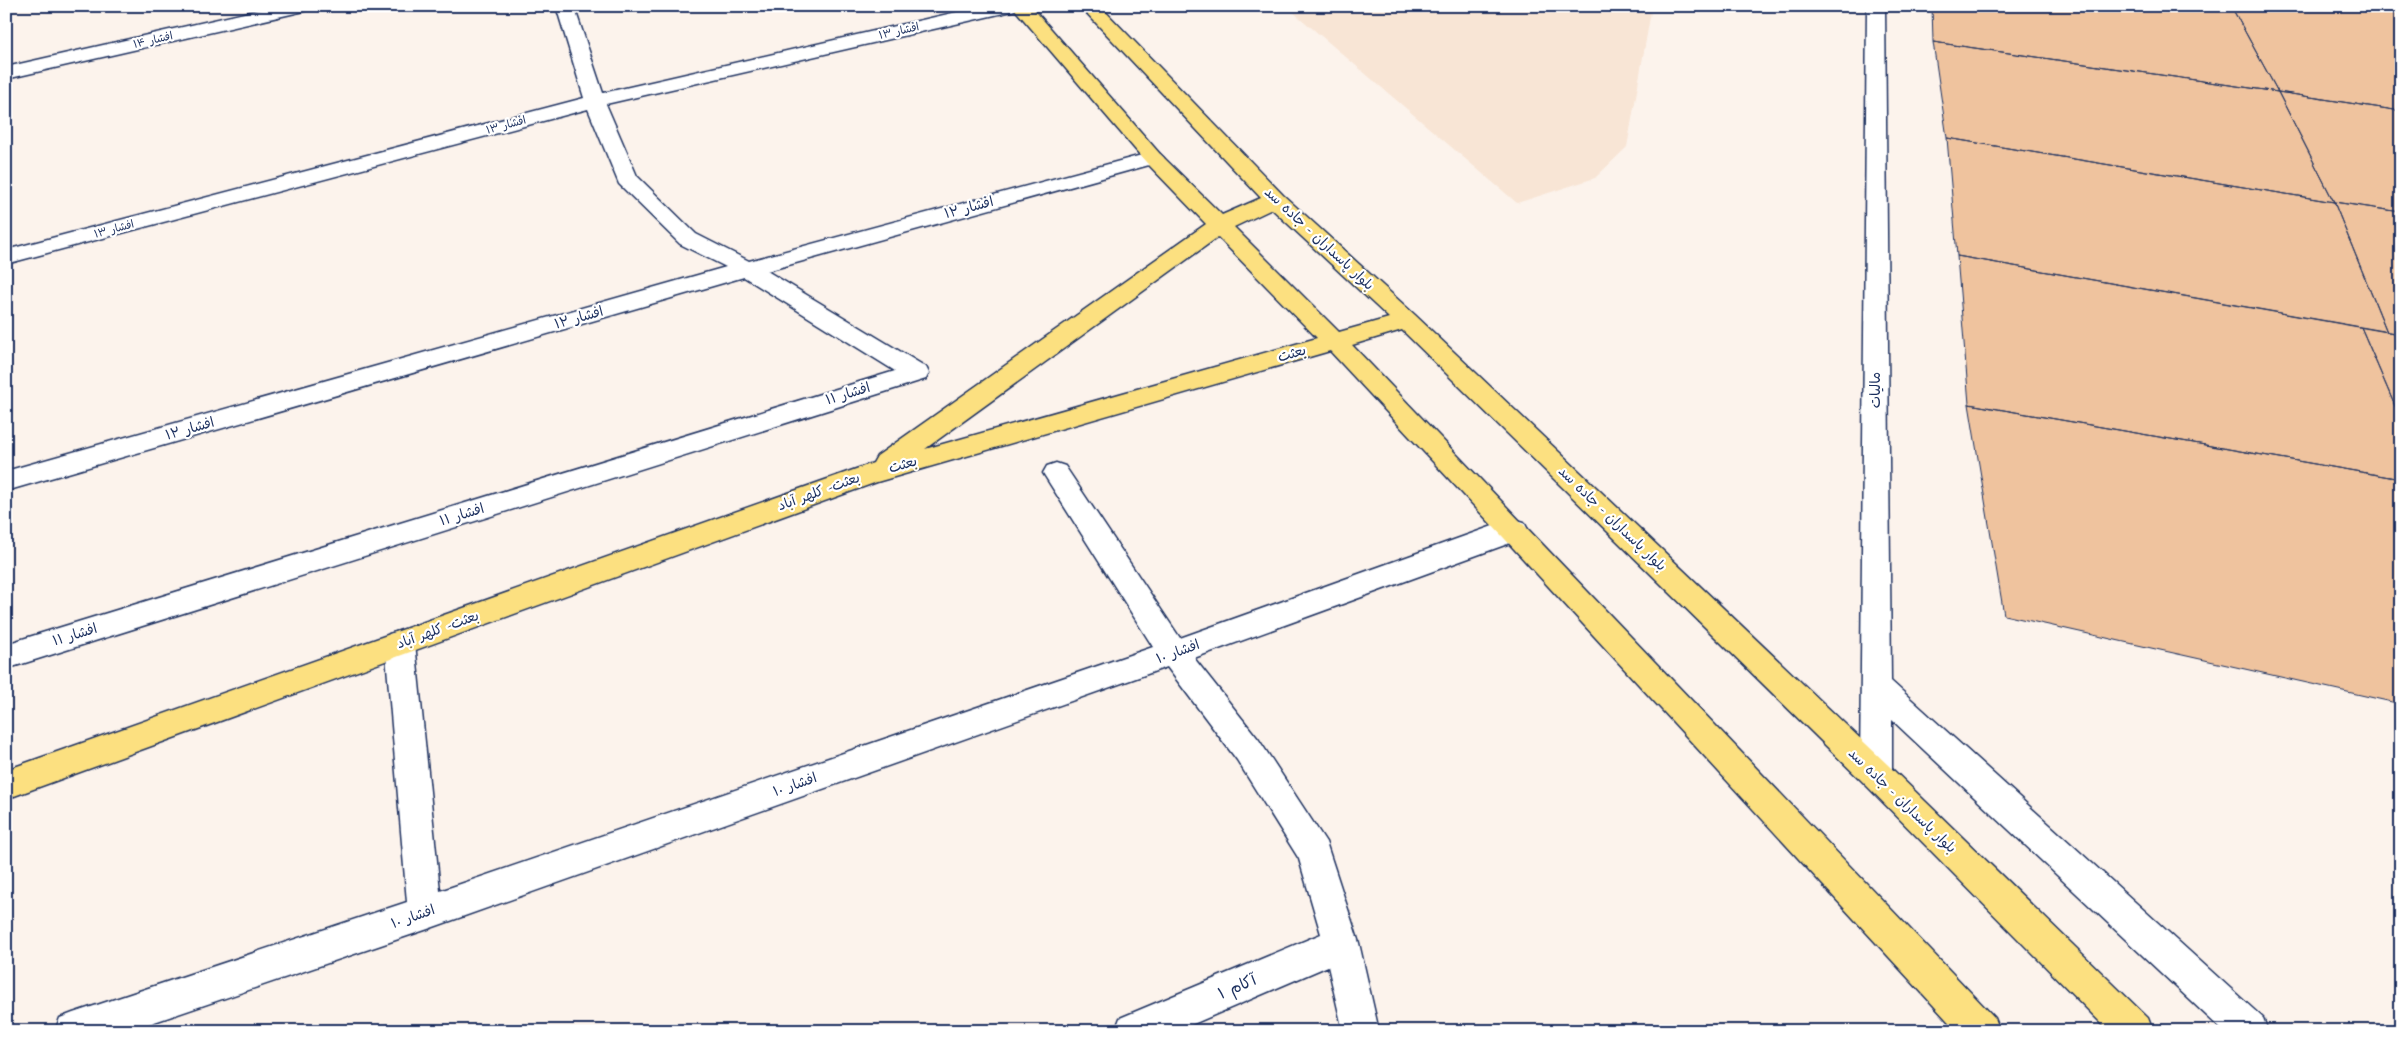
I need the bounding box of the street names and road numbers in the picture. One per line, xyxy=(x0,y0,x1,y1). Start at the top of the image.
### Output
street label: افشار ۱۳ xyxy=(877,19,921,43)
street label: افشار ۱۴ xyxy=(132,28,174,52)
street label: افشار ۱۳ xyxy=(484,112,528,138)
street label: بلوار پاسداران - جاده سد xyxy=(1260,183,1378,295)
street label: افشار ۱۲ xyxy=(942,192,996,224)
street label: افشار ۱۳ xyxy=(92,216,136,242)
street label: افشار ۱۲ xyxy=(552,301,606,335)
street label: بعثت xyxy=(1275,340,1309,368)
street label: مالیات xyxy=(1866,372,1886,408)
street label: افشار ۱۱ xyxy=(823,378,873,410)
street label: افشار ۱۲ xyxy=(163,412,217,446)
street label: بعثت xyxy=(886,451,920,479)
street label: بلوار پاسداران - جاده سد xyxy=(1553,462,1671,576)
street label: بعثت- کلهر آباد xyxy=(775,468,863,516)
street label: افشار ۱۱ xyxy=(437,499,487,531)
street label: بعثت- کلهر آباد xyxy=(394,606,482,654)
street label: افشار ۱۱ xyxy=(50,619,100,651)
street label: افشار ۱۰ xyxy=(1153,635,1203,669)
street label: بلوار پاسداران - جاده سد xyxy=(1843,744,1961,858)
street label: افشار ۱۰ xyxy=(770,768,820,802)
street label: افشار ۱۰ xyxy=(388,900,438,934)
street label: آکام ۱ xyxy=(1214,969,1261,1006)

